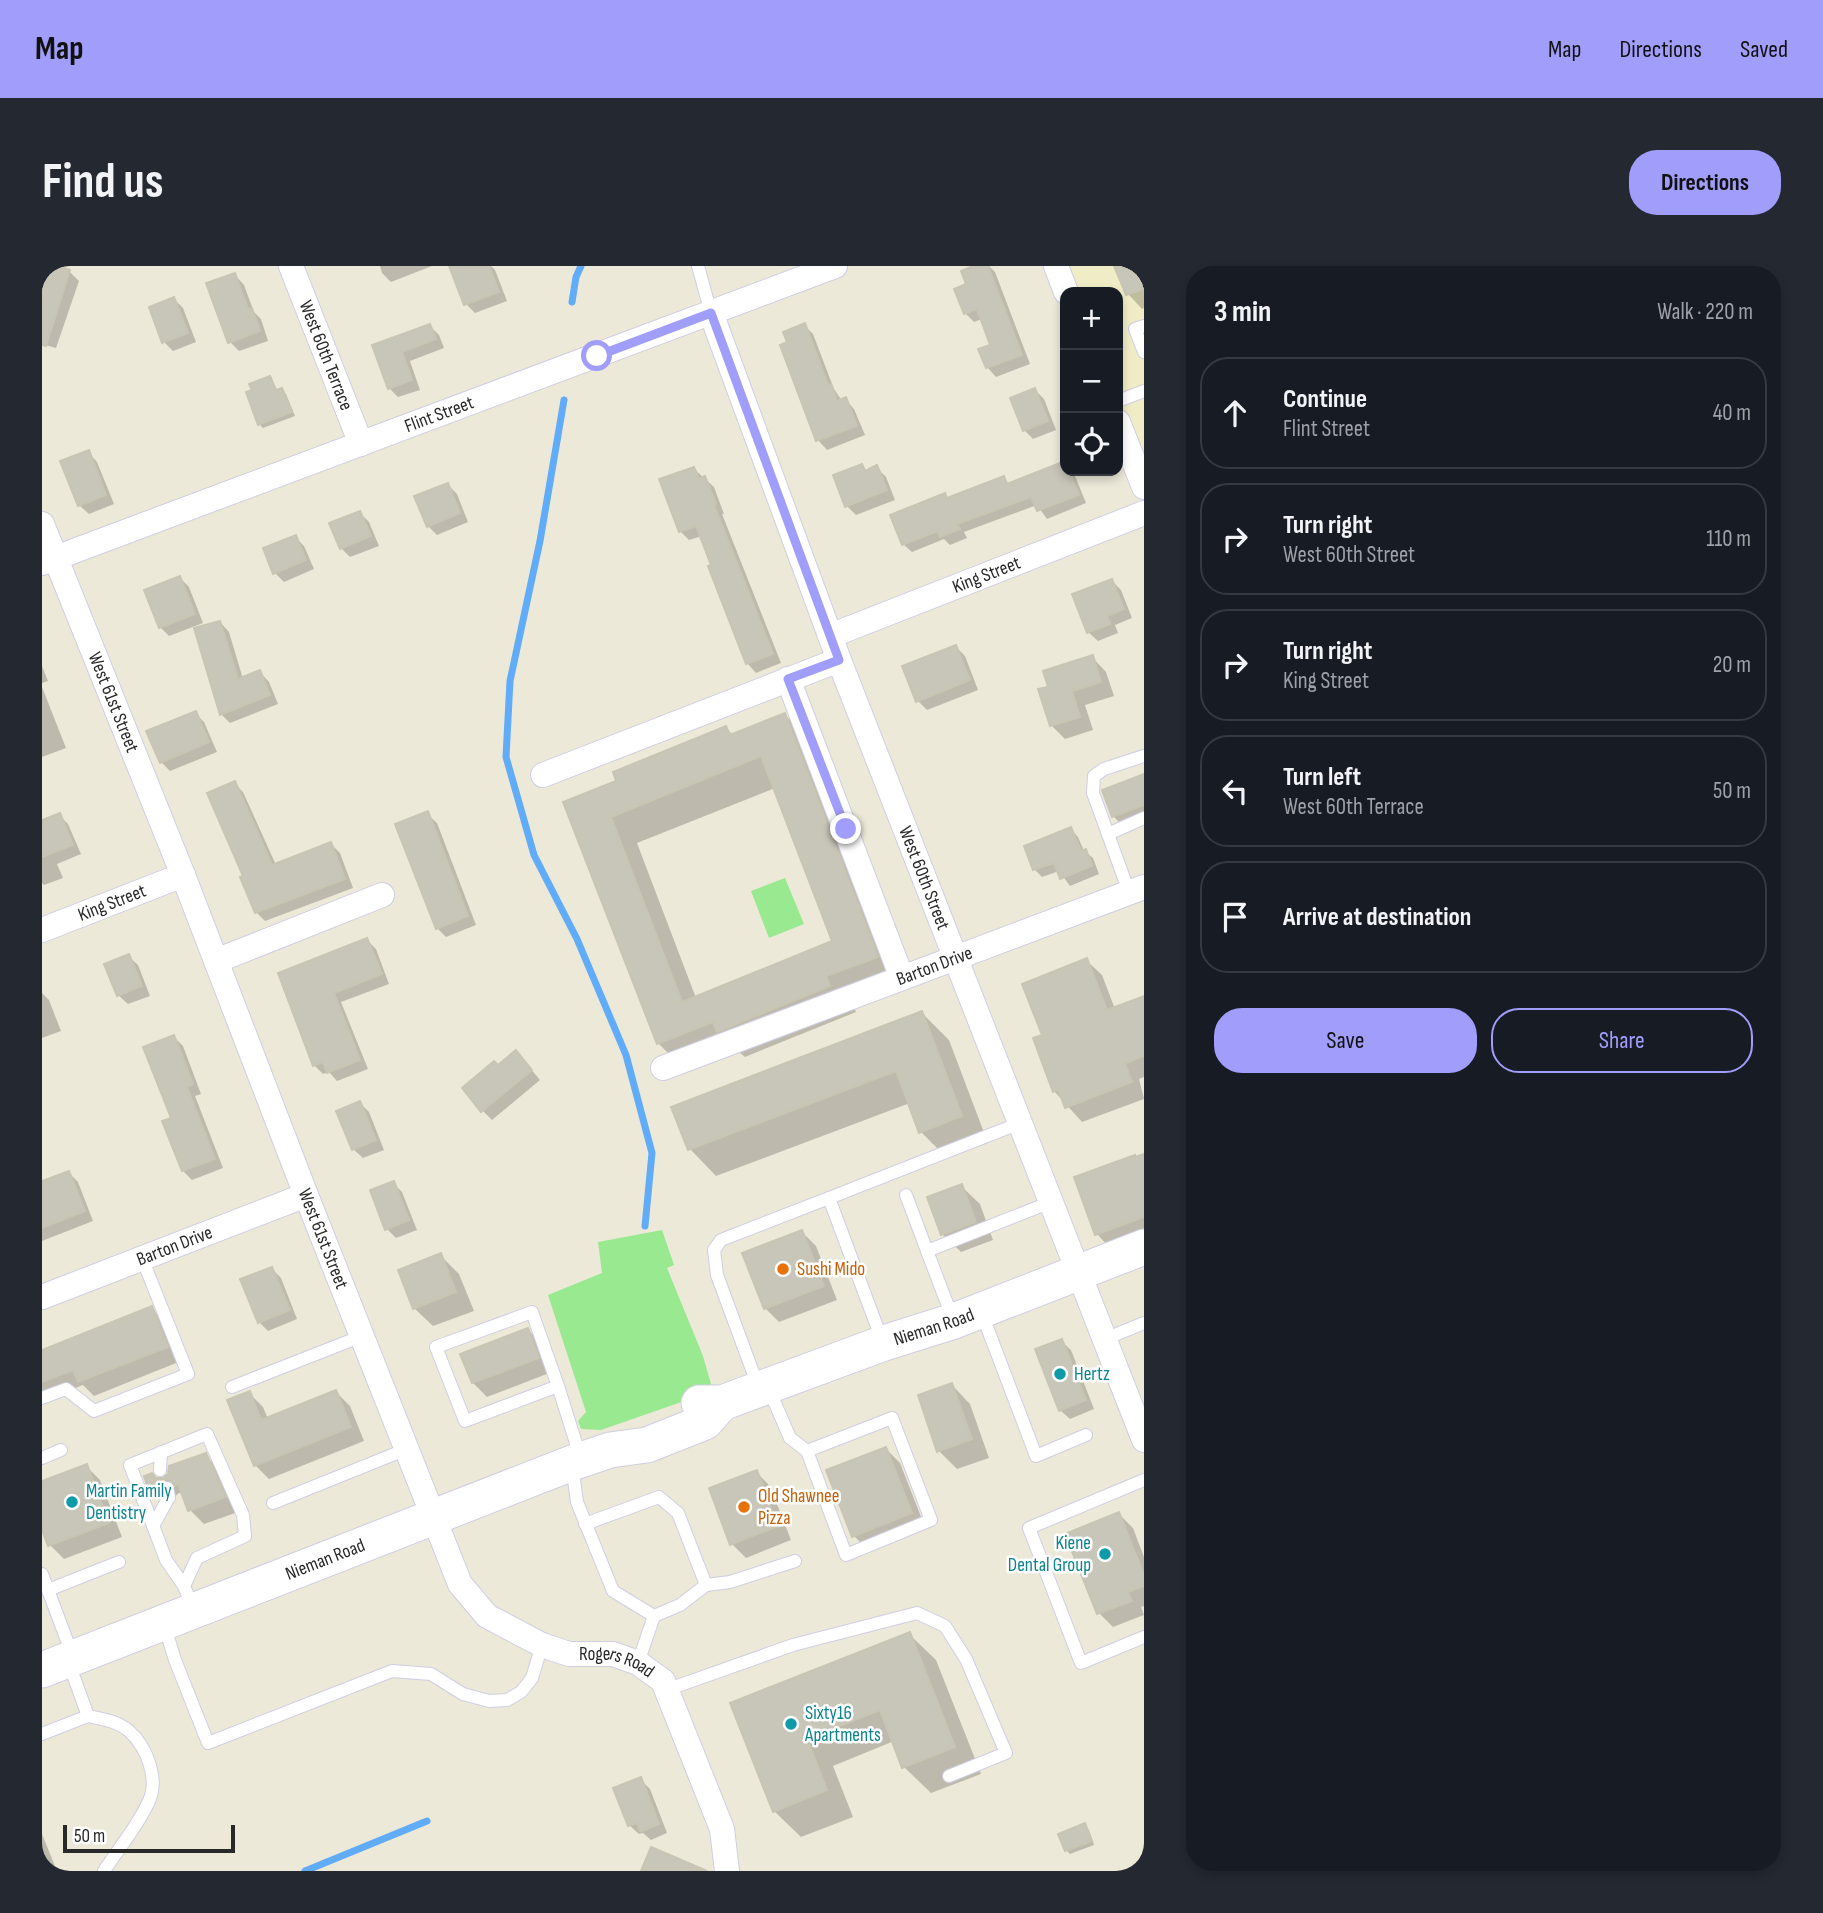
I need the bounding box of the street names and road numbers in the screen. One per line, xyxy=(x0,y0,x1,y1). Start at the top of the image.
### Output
street label: West 60th Terrace xyxy=(294,297,358,414)
street label: Flint Street xyxy=(401,391,477,438)
street label: King Street xyxy=(949,551,1024,598)
street label: West 61st Street xyxy=(83,649,144,756)
street label: West 60th Street xyxy=(894,823,955,933)
street label: King Street xyxy=(75,879,149,926)
street label: Barton Drive xyxy=(893,941,976,991)
street label: West 61st Street xyxy=(293,1185,354,1292)
street label: Barton Drive xyxy=(133,1221,216,1271)
street label: Nieman Road xyxy=(891,1303,977,1351)
street label: Nieman Road xyxy=(282,1534,368,1585)
street label: Rogers Road xyxy=(579,1642,659,1683)

